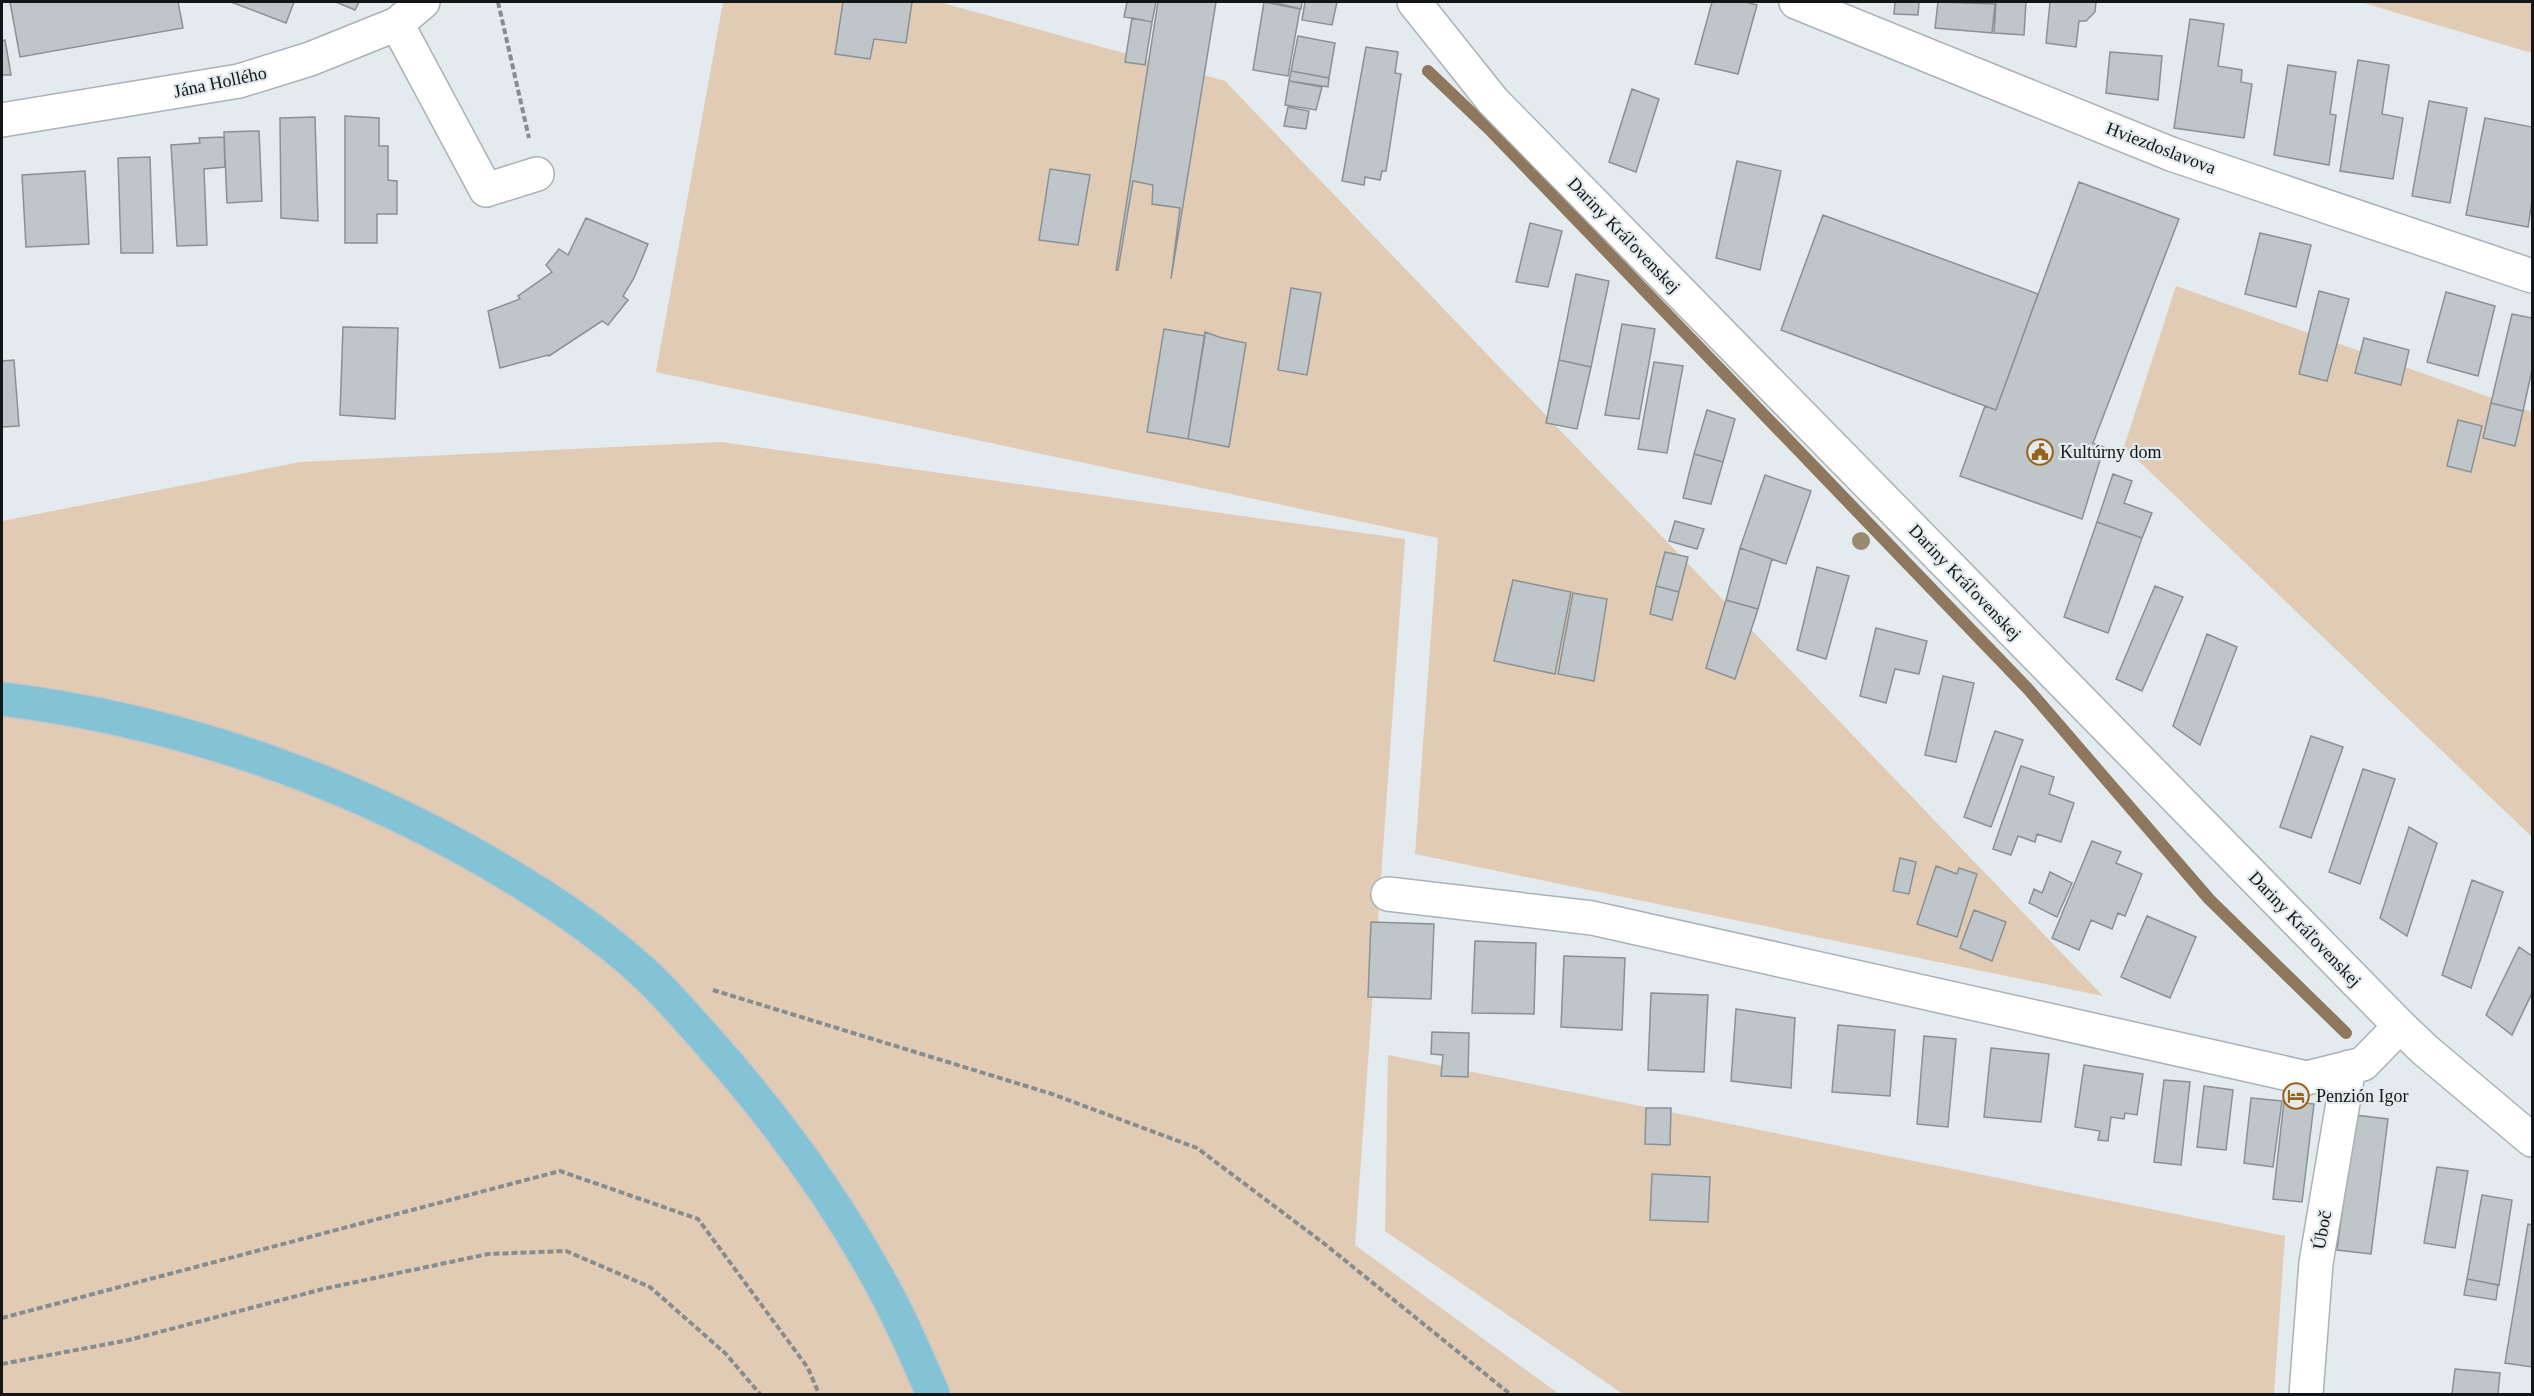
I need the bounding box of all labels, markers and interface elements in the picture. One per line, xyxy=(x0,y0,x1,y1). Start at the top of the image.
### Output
street label: Jána Hollého xyxy=(172,62,268,102)
street label: Hviezdoslavova xyxy=(2103,118,2219,178)
street label: Dariny Kráľovenskej xyxy=(1564,173,1684,297)
public building icon: Kultúrny dom xyxy=(2025,437,2055,467)
place label: Kultúrny dom xyxy=(2060,442,2162,462)
street label: Dariny Kráľovenskej xyxy=(1905,520,2025,644)
street label: Dariny Kráľovenskej xyxy=(2245,867,2365,991)
hotel icon: Penzión Igor xyxy=(2281,1081,2311,1111)
place label: Penzión Igor xyxy=(2316,1086,2408,1106)
street label: Úboč xyxy=(2308,1209,2335,1251)

